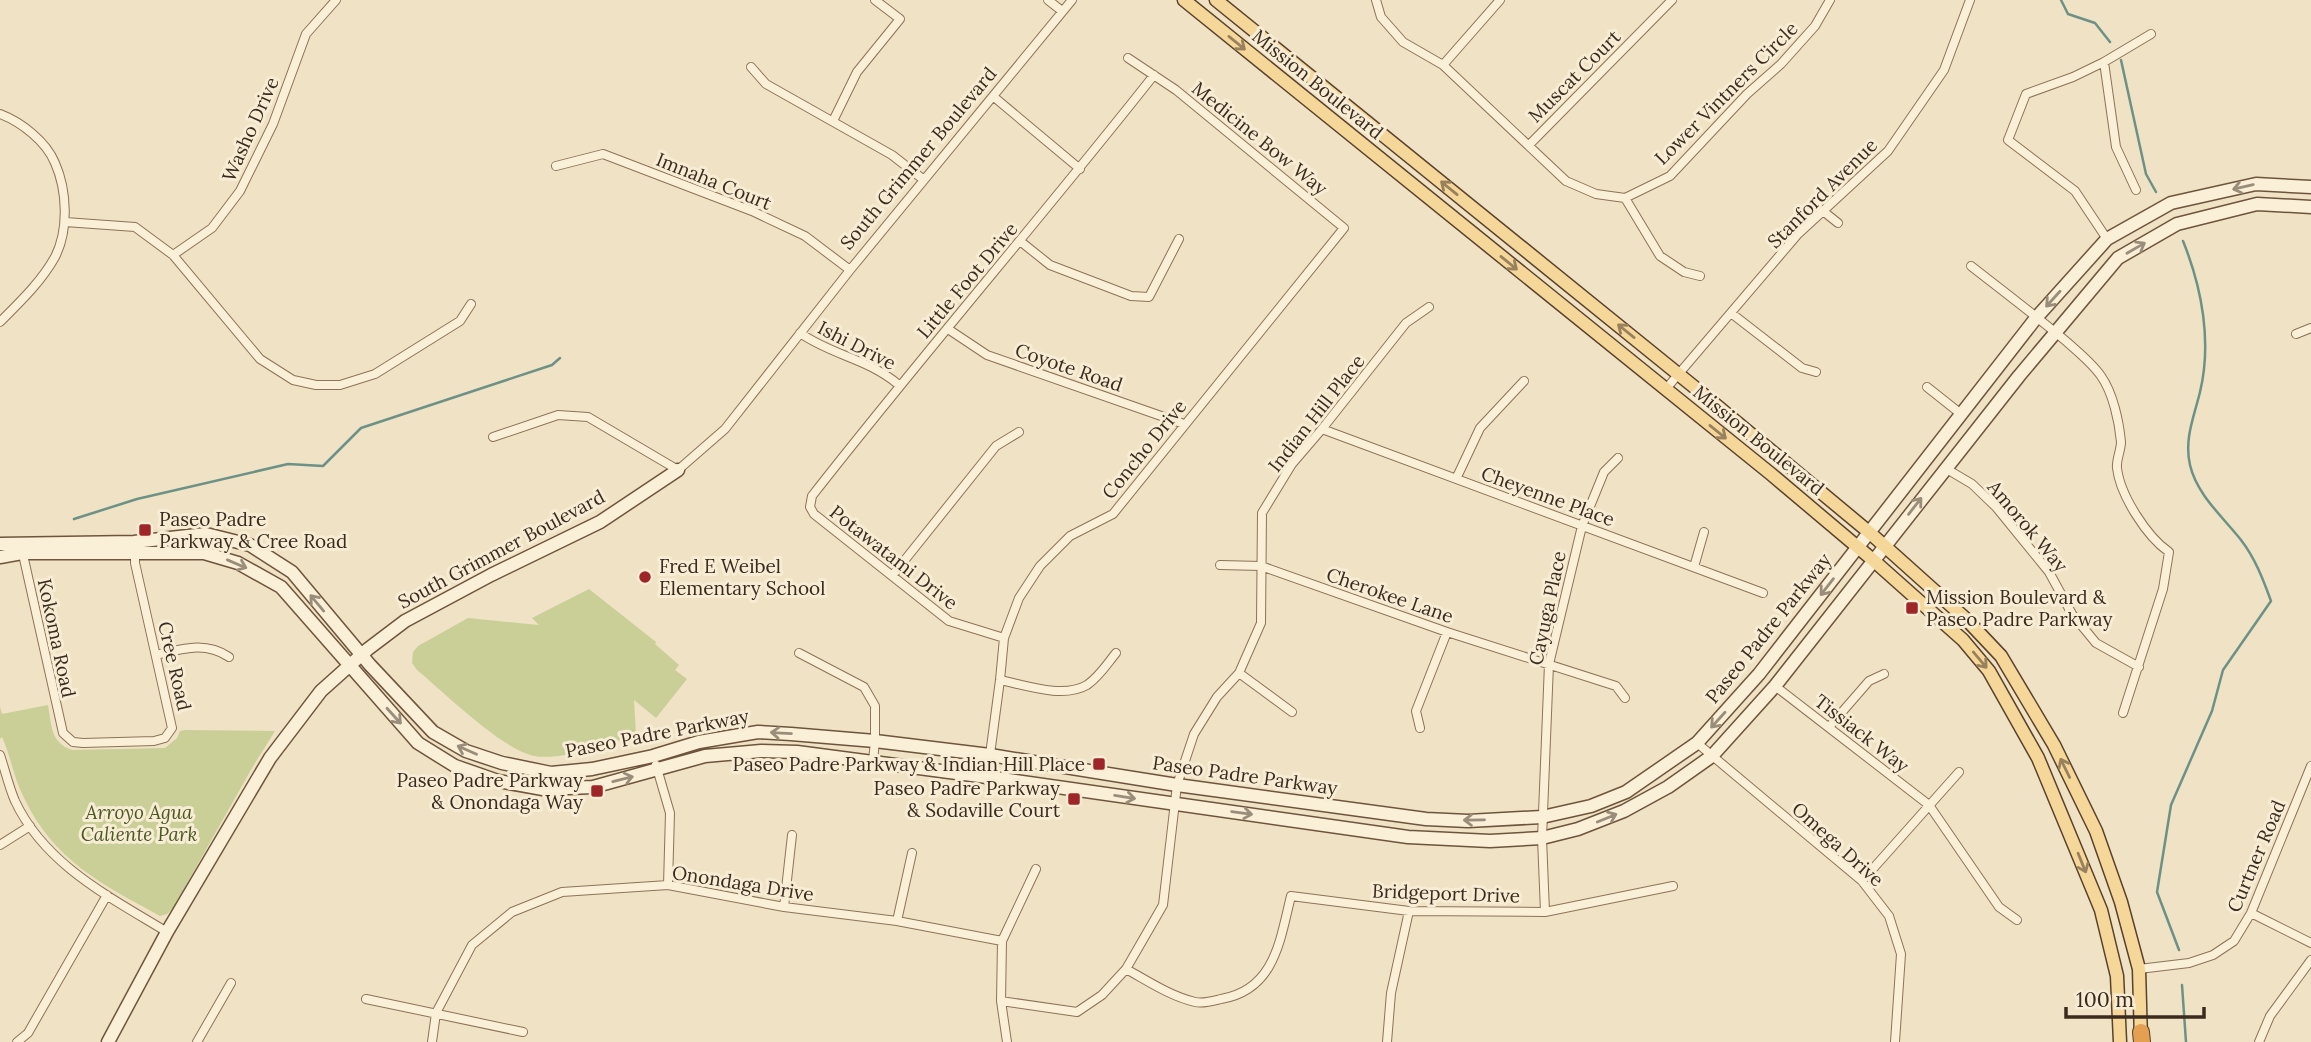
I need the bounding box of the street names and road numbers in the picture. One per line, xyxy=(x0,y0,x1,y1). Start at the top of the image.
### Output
street label: Lower Vintners Circle xyxy=(1649,16,1803,170)
street label: Mission Boulevard xyxy=(1248,24,1388,144)
street label: Muscat Court xyxy=(1523,24,1626,127)
street label: South Grimmer Boulevard xyxy=(835,62,1001,254)
street label: Washo Drive xyxy=(216,73,284,185)
street label: Medicine Bow Way xyxy=(1187,76,1333,200)
street label: Stanford Avenue xyxy=(1762,133,1882,253)
street label: Imnaha Court xyxy=(653,147,776,215)
street label: Little Foot Drive xyxy=(911,217,1023,343)
street label: Ishi Drive xyxy=(814,315,900,375)
street label: Coyote Road xyxy=(1012,337,1126,397)
street label: Indian Hill Place xyxy=(1263,349,1369,477)
street label: Mission Boulevard xyxy=(1689,380,1829,500)
street label: Concho Drive xyxy=(1097,394,1191,504)
street label: Cheyenne Place xyxy=(1478,461,1618,531)
street label: Amorok Way xyxy=(1982,475,2073,577)
street label: South Grimmer Boulevard xyxy=(393,484,609,614)
street label: Potawatami Drive xyxy=(825,500,963,614)
street label: Paseo Padre Parkway xyxy=(1700,548,1836,708)
street label: Cayuga Place xyxy=(1523,549,1571,667)
street label: Cherokee Lane xyxy=(1323,562,1457,628)
street label: Kokoma Road xyxy=(33,576,81,700)
street label: Cree Road xyxy=(153,619,197,713)
street label: Tissiack Way xyxy=(1810,689,1914,777)
street label: Paseo Padre Parkway xyxy=(563,703,751,763)
street label: Paseo Padre Parkway xyxy=(1151,750,1339,800)
street label: Curtner Road xyxy=(2222,796,2290,916)
street label: Omega Drive xyxy=(1787,797,1889,891)
street label: Onondaga Drive xyxy=(670,860,816,906)
street label: Bridgeport Drive xyxy=(1372,878,1520,908)

